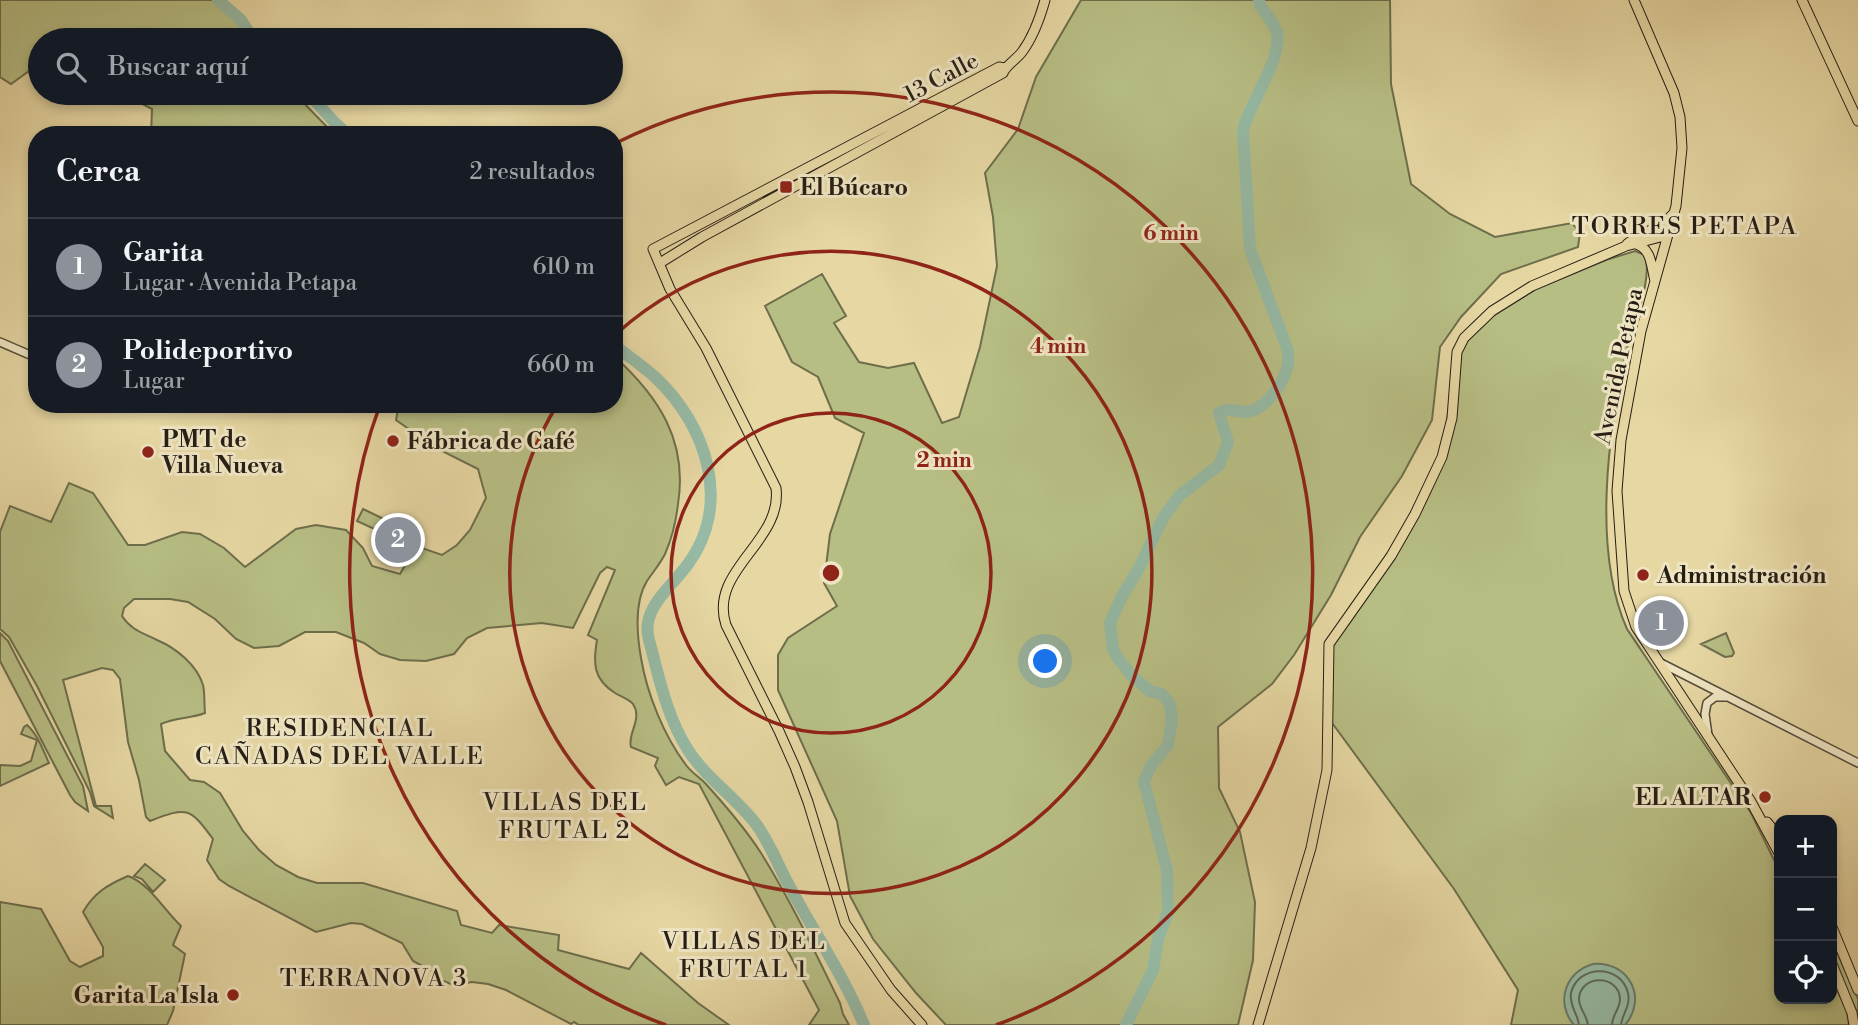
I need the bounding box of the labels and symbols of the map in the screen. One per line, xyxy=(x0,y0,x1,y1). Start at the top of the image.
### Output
street label: 13 Calle xyxy=(900,47,983,109)
place label: El Búcaro xyxy=(800,174,908,202)
marker: El Búcaro xyxy=(778,179,794,195)
district label: TORRES PETAPA xyxy=(1572,212,1798,242)
text: 6 min xyxy=(1143,221,1199,247)
street label: Avenida Petapa xyxy=(1589,285,1649,448)
text: 4 min xyxy=(1030,334,1086,360)
place label: PMT de Villa Nueva xyxy=(161,426,284,480)
place label: Fábrica de Café xyxy=(407,428,575,456)
marker: Fábrica de Café xyxy=(385,433,401,449)
marker: PMT de Villa Nueva xyxy=(140,444,156,460)
text: 2 min xyxy=(916,448,972,474)
pin: 2 xyxy=(375,514,421,566)
centre of rings xyxy=(819,561,843,585)
place label: Administración xyxy=(1656,562,1826,590)
marker: Administración xyxy=(1635,567,1651,583)
pin: 1 xyxy=(1638,597,1684,649)
your location xyxy=(1028,644,1062,678)
district label: RESIDENCIAL CAÑADAS DEL VALLE xyxy=(195,714,485,772)
place label: EL ALTAR xyxy=(1635,784,1752,812)
district label: VILLAS DEL FRUTAL 2 xyxy=(481,788,648,846)
marker: EL ALTAR xyxy=(1757,789,1773,805)
district label: VILLAS DEL FRUTAL 1 xyxy=(660,927,827,985)
district label: TERRANOVA 3 xyxy=(280,964,468,994)
place label: Garita La Isla xyxy=(74,982,220,1010)
marker: Garita La Isla xyxy=(225,987,241,1003)

